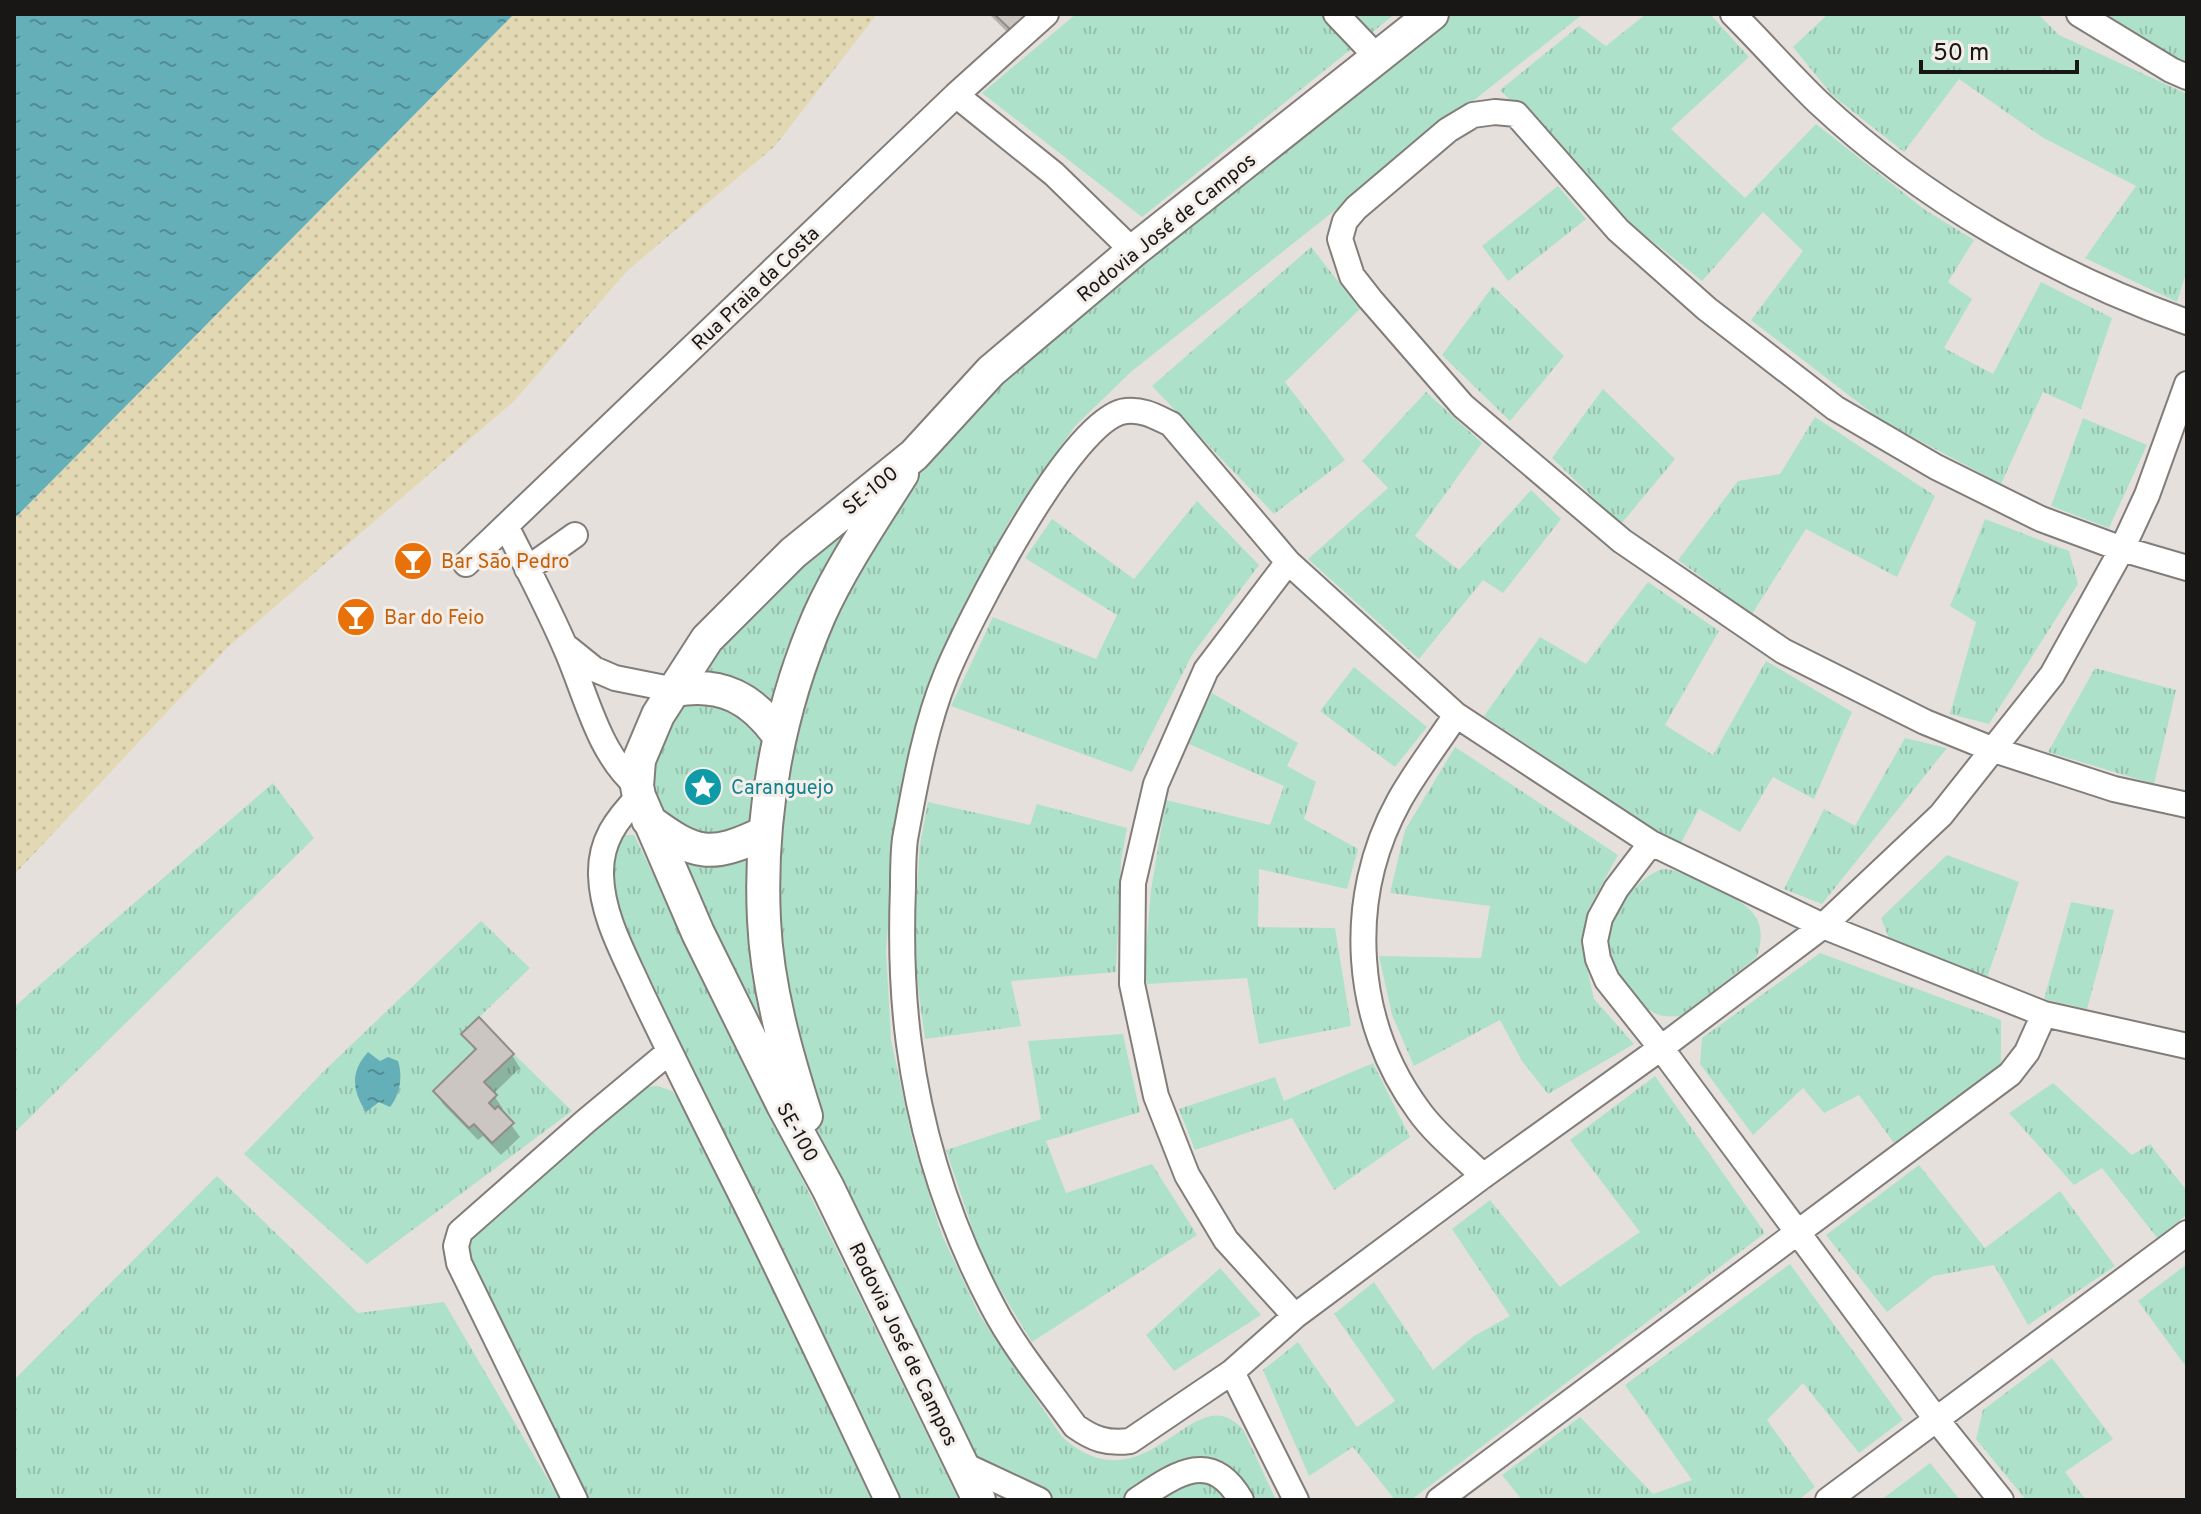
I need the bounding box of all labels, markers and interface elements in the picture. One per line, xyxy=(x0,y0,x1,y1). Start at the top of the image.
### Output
scale bar xyxy=(1921,24,2077,74)
text: 50 m xyxy=(1933,39,1989,69)
street label: Rodovia José de Campos xyxy=(1072,148,1262,309)
street label: Rua Praia da Costa xyxy=(687,222,826,357)
street label: SE-100 xyxy=(838,461,905,522)
bar icon: Bar São Pedro xyxy=(392,540,434,582)
place label: Bar São Pedro xyxy=(441,550,569,576)
bar icon: Bar do Feio xyxy=(335,596,377,638)
place label: Bar do Feio xyxy=(384,606,484,632)
place icon: Caranguejo xyxy=(682,766,724,808)
place label: Caranguejo xyxy=(731,776,834,802)
street label: SE-100 xyxy=(769,1098,823,1167)
street label: Rodovia José de Campos xyxy=(842,1239,963,1451)

